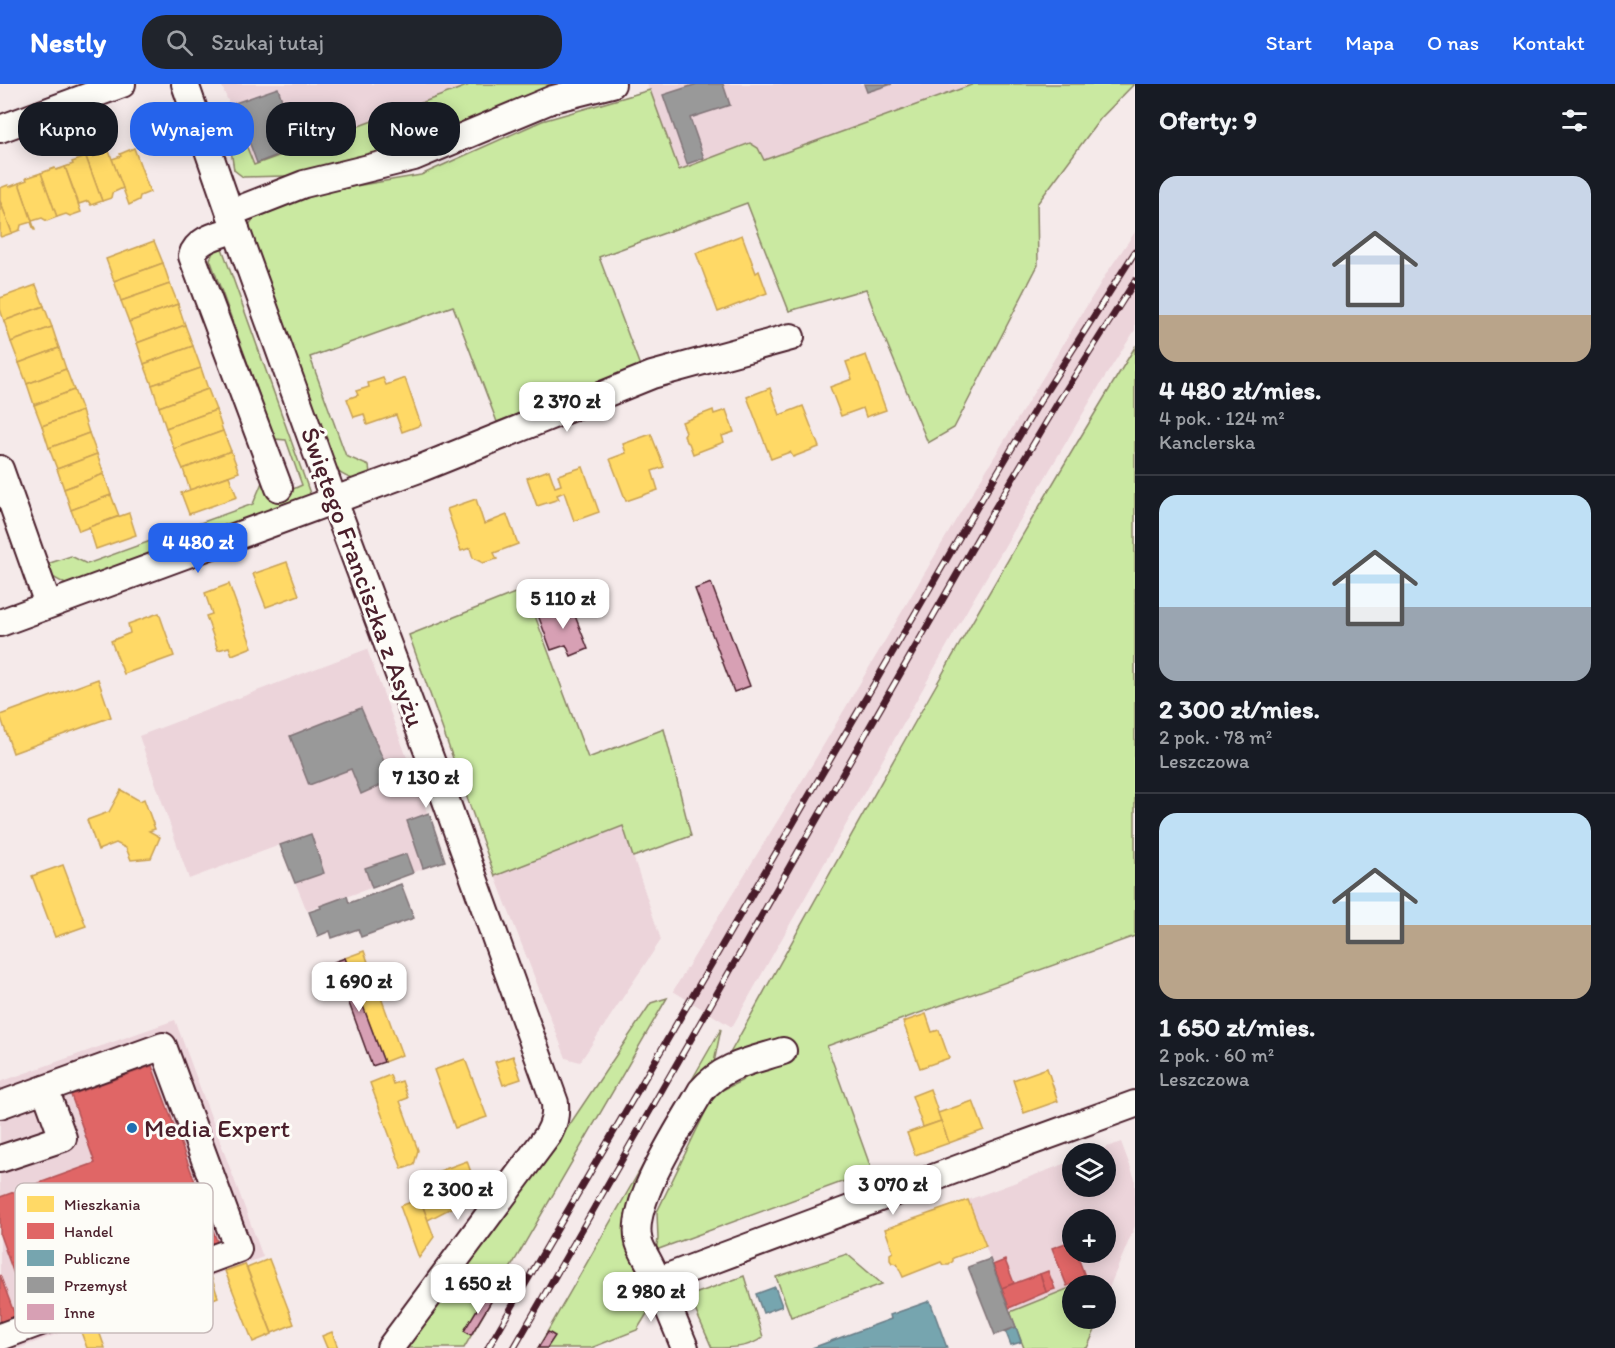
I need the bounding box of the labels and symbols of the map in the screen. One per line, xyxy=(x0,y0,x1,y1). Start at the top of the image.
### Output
pin: 2 370 zł xyxy=(505,382,629,433)
street label: Świętego Franciszka z Asyżu xyxy=(294,423,432,731)
pin: 4 480 zł xyxy=(136,523,260,574)
pin: 5 110 zł xyxy=(501,579,625,630)
pin: 7 130 zł xyxy=(364,758,488,809)
pin: 1 690 zł xyxy=(297,962,421,1013)
place label: Media Expert xyxy=(144,1112,290,1144)
marker: Media Expert xyxy=(125,1121,139,1135)
pin: 3 070 zł xyxy=(831,1165,955,1216)
pin: 2 300 zł xyxy=(396,1170,520,1221)
legend xyxy=(15,1183,213,1333)
text: Mieszkania xyxy=(64,1195,140,1214)
text: Handel xyxy=(64,1222,114,1241)
text: Publiczne xyxy=(64,1249,130,1268)
pin: 1 650 zł xyxy=(416,1264,540,1315)
pin: 2 980 zł xyxy=(589,1272,713,1323)
text: Przemysł xyxy=(64,1276,127,1295)
text: Inne xyxy=(64,1303,95,1322)

